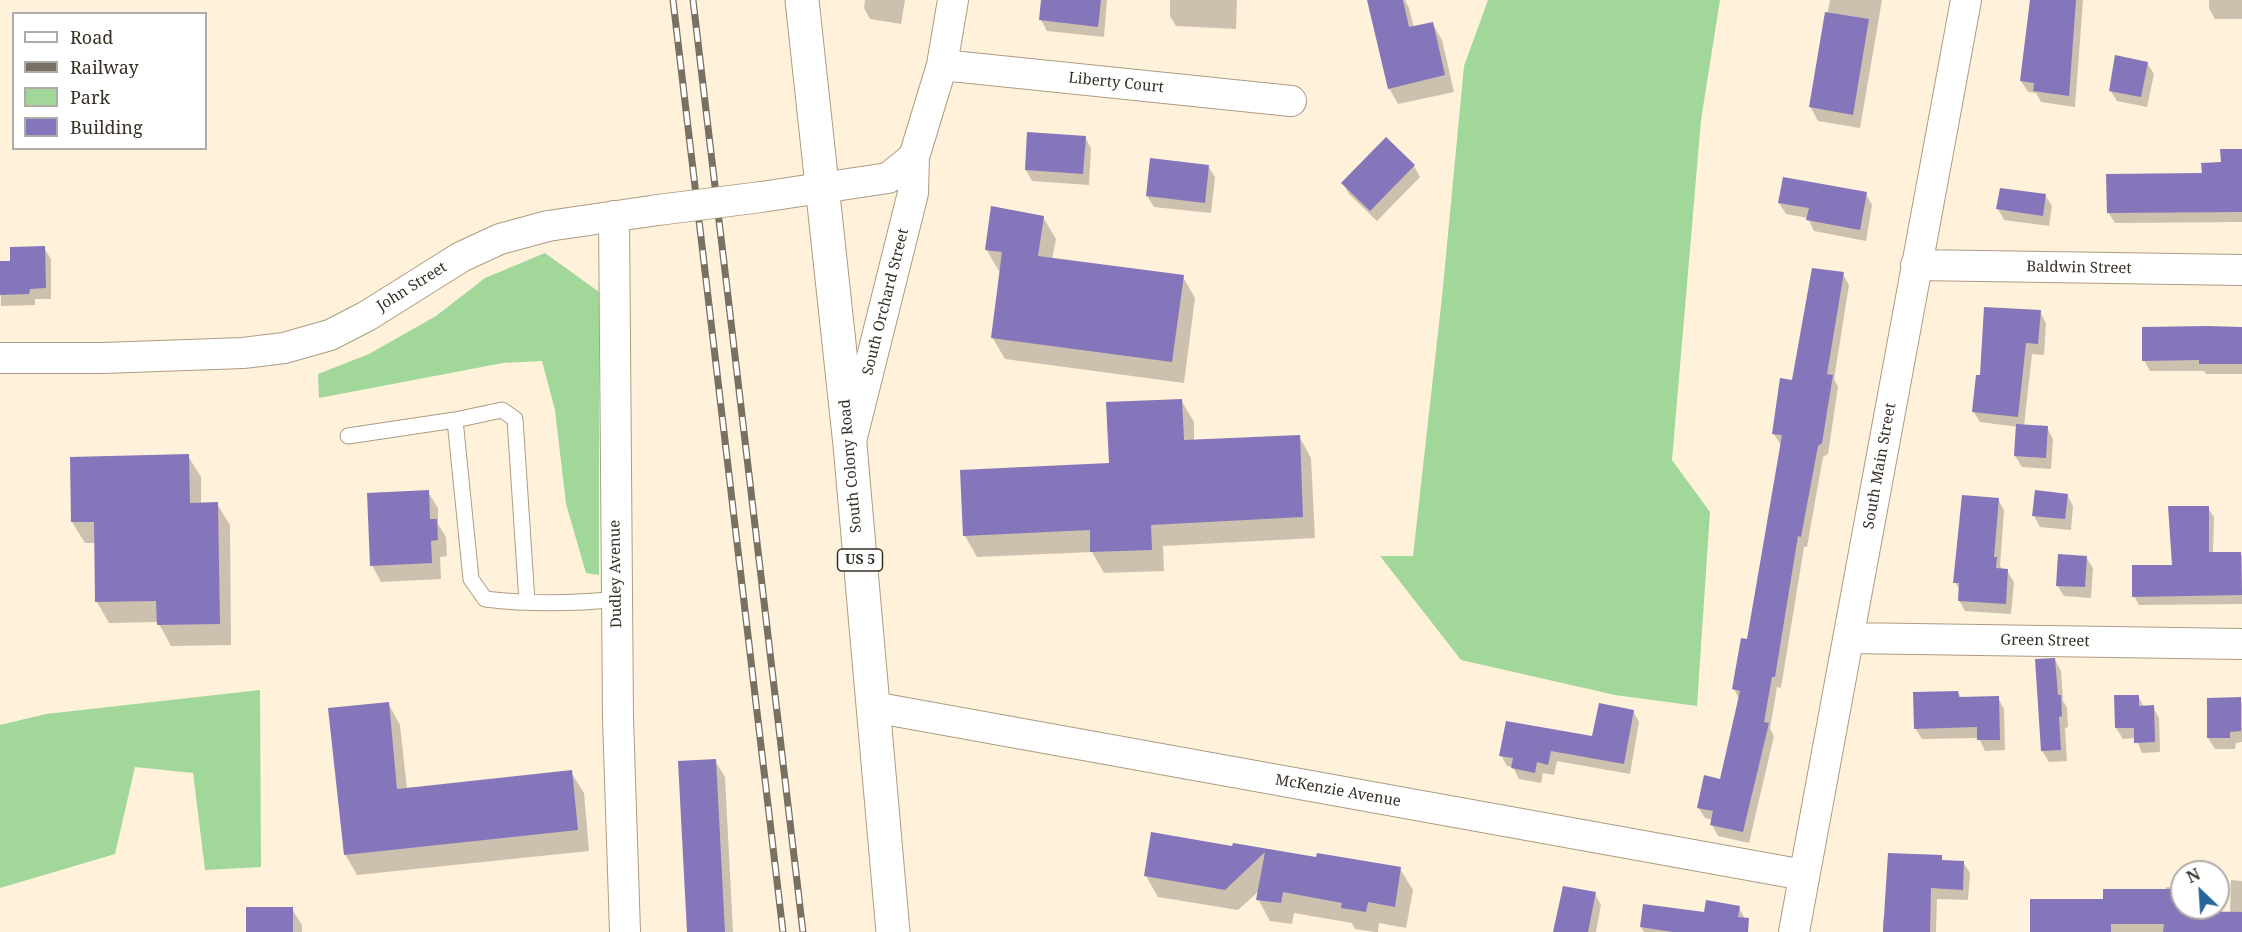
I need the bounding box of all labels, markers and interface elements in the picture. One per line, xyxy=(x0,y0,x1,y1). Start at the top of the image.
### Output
legend xyxy=(12,12,207,150)
text: Road xyxy=(70,25,113,49)
text: Railway xyxy=(70,55,139,79)
street label: Liberty Court xyxy=(1067,69,1165,97)
text: Park xyxy=(70,85,110,109)
text: Building xyxy=(70,115,143,139)
street label: South Orchard Street xyxy=(859,227,913,377)
street label: John Street xyxy=(374,258,450,316)
street label: Baldwin Street xyxy=(2026,258,2132,278)
street label: South Colony Road xyxy=(836,398,866,534)
street label: South Main Street xyxy=(1860,402,1900,530)
street label: Dudley Avenue xyxy=(606,520,626,628)
road number: US 5 xyxy=(838,549,882,571)
street label: Green Street xyxy=(2000,631,2090,651)
street label: McKenzie Avenue xyxy=(1274,771,1402,811)
north arrow xyxy=(2170,860,2230,920)
text: N xyxy=(2183,863,2204,888)

